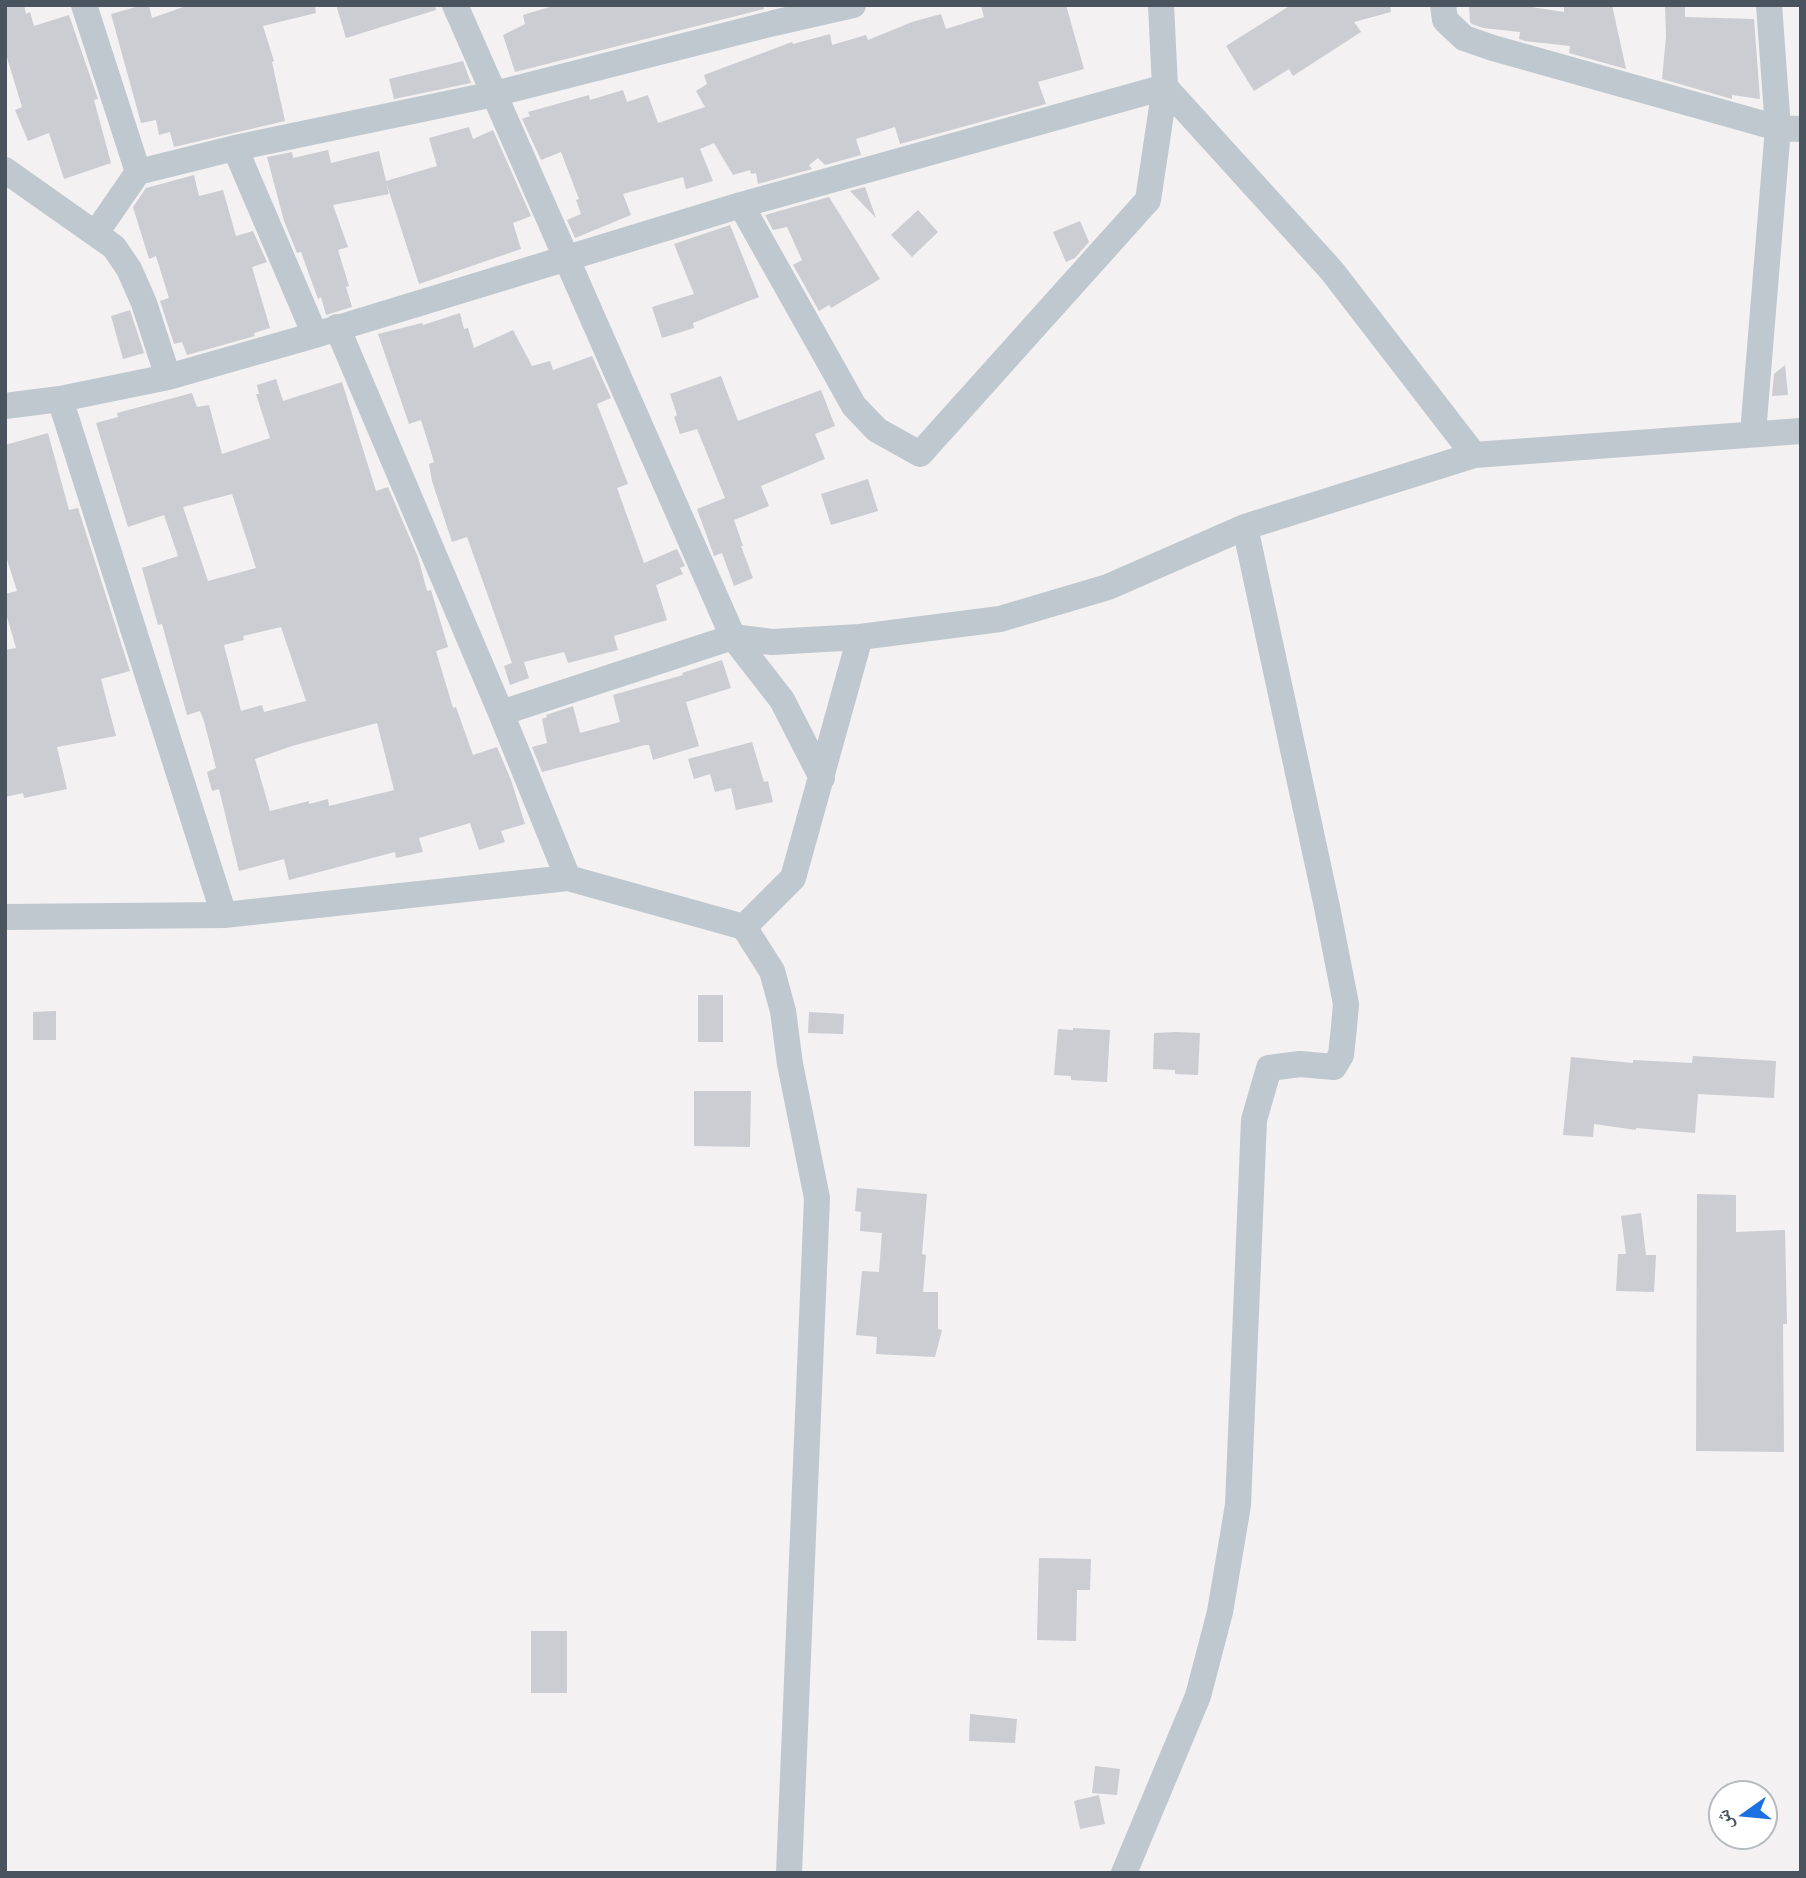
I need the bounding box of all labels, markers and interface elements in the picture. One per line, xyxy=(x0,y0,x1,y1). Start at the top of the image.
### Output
north arrow xyxy=(1708,1780,1778,1850)
text: ش xyxy=(1710,1807,1738,1833)

